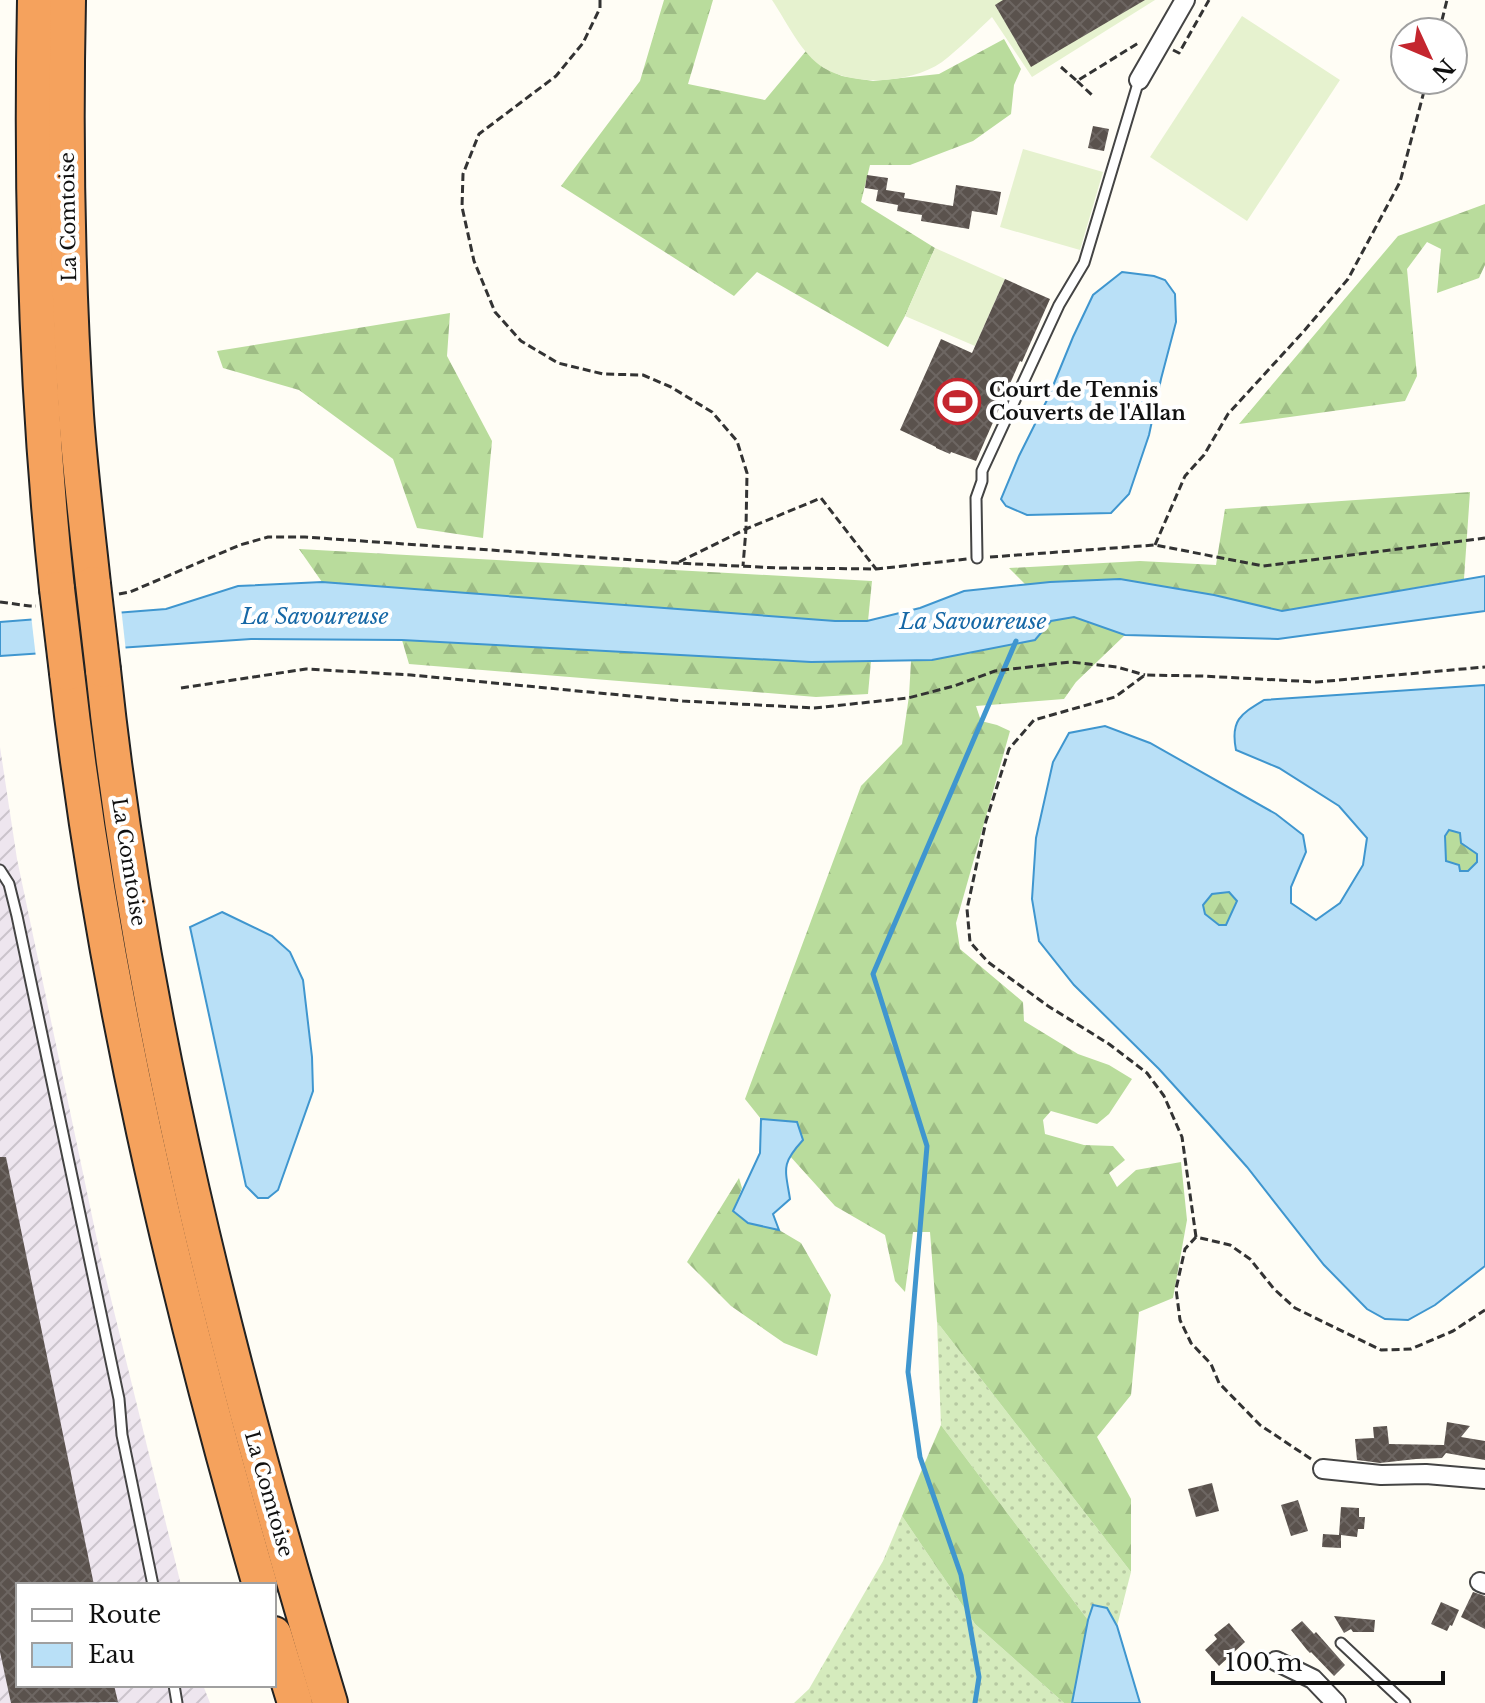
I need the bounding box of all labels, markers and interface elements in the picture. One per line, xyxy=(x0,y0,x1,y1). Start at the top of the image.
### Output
north arrow xyxy=(1389,16,1469,96)
text: N xyxy=(1426,53,1460,87)
street label: La Comtoise xyxy=(55,152,81,282)
sports icon: Court de Tennis Couverts de l'Allan xyxy=(934,377,982,425)
place label: Court de Tennis Couverts de l'Allan xyxy=(989,378,1186,425)
water label: La Savoureuse xyxy=(240,603,389,630)
water label: La Savoureuse xyxy=(898,608,1047,635)
street label: La Comtoise xyxy=(107,796,151,928)
street label: La Comtoise xyxy=(240,1428,298,1560)
legend xyxy=(16,1583,276,1687)
text: Route xyxy=(88,1600,161,1629)
scale bar xyxy=(1213,1635,1443,1685)
text: Eau xyxy=(88,1640,135,1669)
text: 100 m xyxy=(1225,1648,1303,1677)

